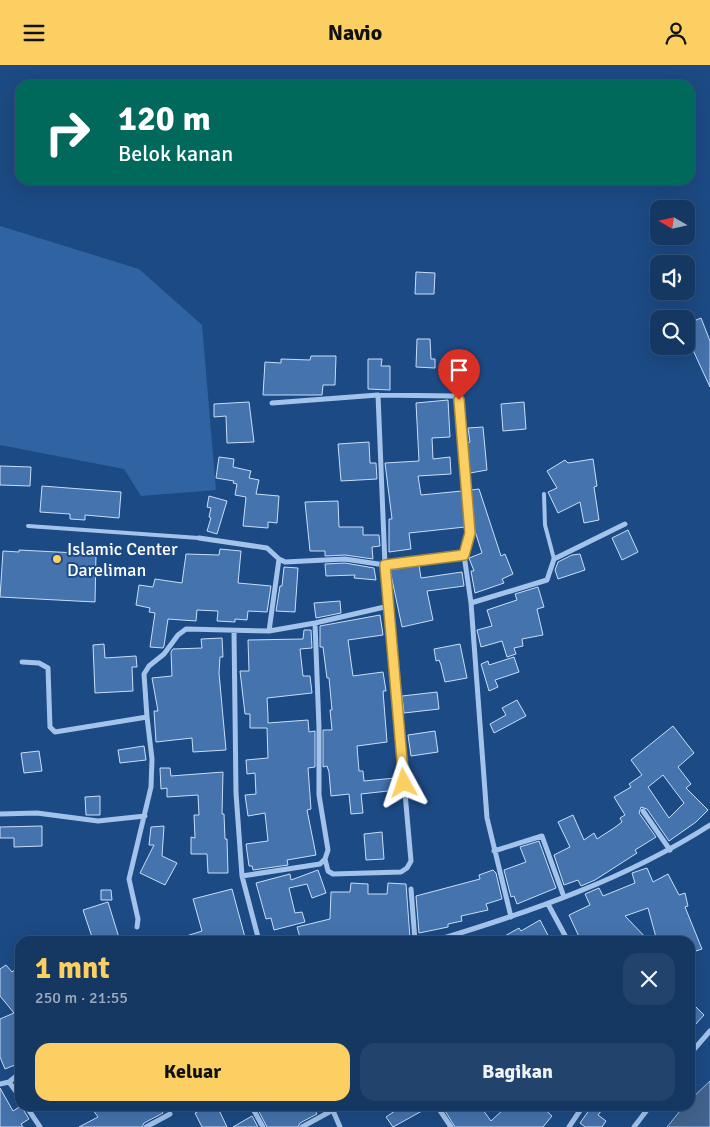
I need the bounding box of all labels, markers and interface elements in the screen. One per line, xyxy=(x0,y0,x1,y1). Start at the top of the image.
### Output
icon: menu xyxy=(20,19,48,47)
text: Navio xyxy=(328,19,382,46)
icon: person xyxy=(662,19,690,47)
text: 120 m xyxy=(118,97,211,140)
icon: right xyxy=(35,100,100,165)
text: Belok kanan xyxy=(118,140,233,167)
north arrow xyxy=(650,200,695,245)
map controls xyxy=(650,200,695,355)
button: sound xyxy=(650,255,695,300)
button: search xyxy=(650,310,695,355)
pin xyxy=(438,349,480,400)
icon: arrive xyxy=(445,356,473,384)
place label: Islamic Center Dareliman xyxy=(67,538,178,581)
marker: Islamic Center Dareliman xyxy=(51,553,63,565)
position arrow xyxy=(377,756,429,808)
text: 1 mnt xyxy=(35,950,110,987)
button: close xyxy=(623,953,675,1005)
text: 250 m · 21:55 xyxy=(35,988,128,1008)
button: Keluar xyxy=(35,1043,350,1101)
button: Bagikan xyxy=(360,1043,675,1101)

